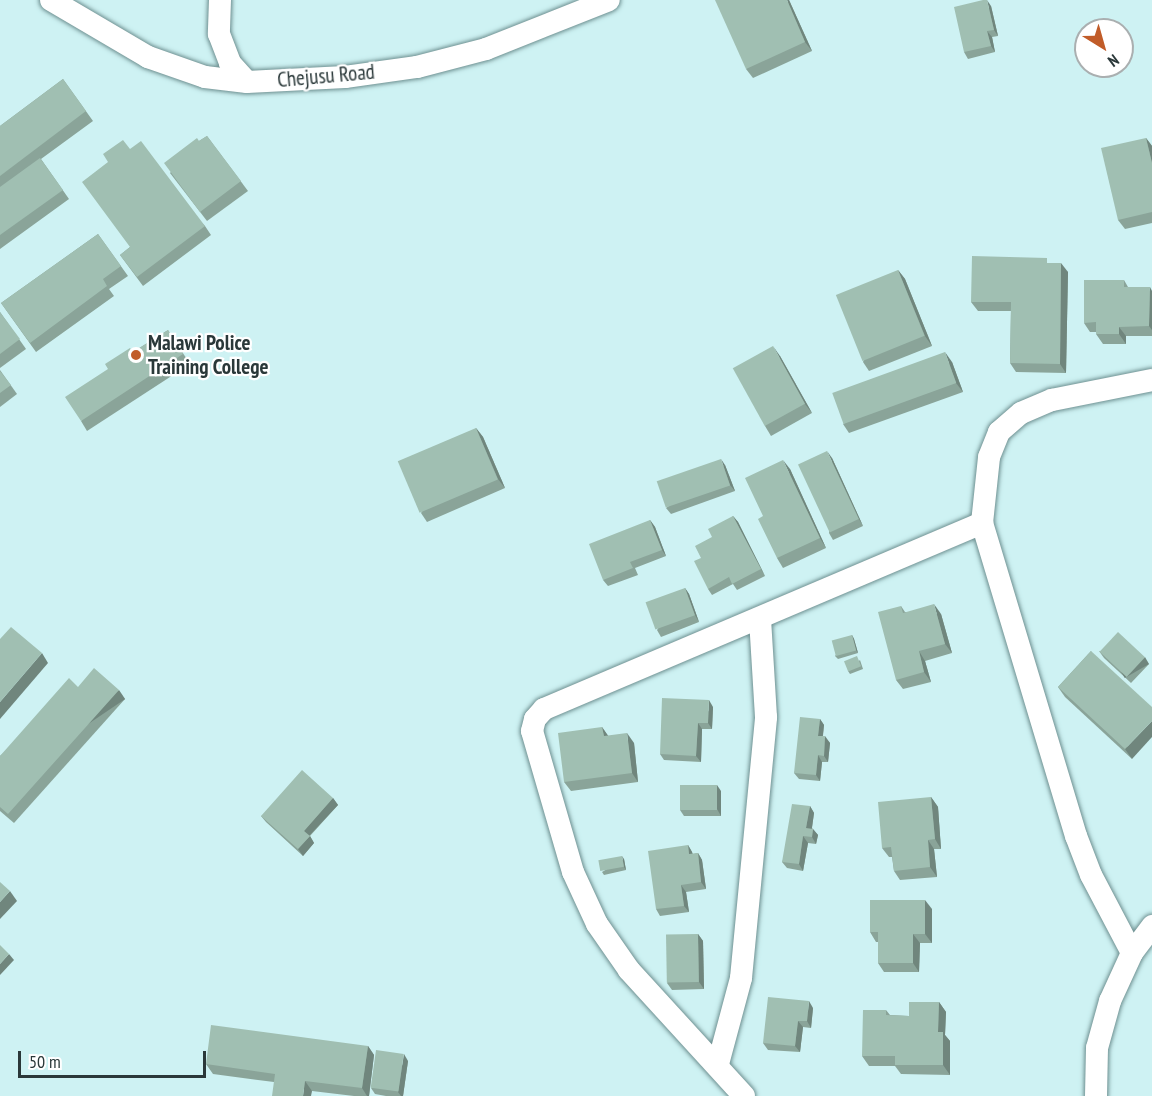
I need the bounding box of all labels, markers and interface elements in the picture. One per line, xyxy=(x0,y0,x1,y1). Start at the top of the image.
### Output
north arrow xyxy=(1074,18,1134,78)
text: N xyxy=(1104,50,1123,71)
street label: Chejusu Road xyxy=(276,59,376,93)
place label: Malawi Police Training College xyxy=(148,330,269,380)
marker: Malawi Police Training College xyxy=(129,348,143,362)
scale bar xyxy=(21,1039,208,1077)
text: 50 m xyxy=(29,1050,61,1073)

